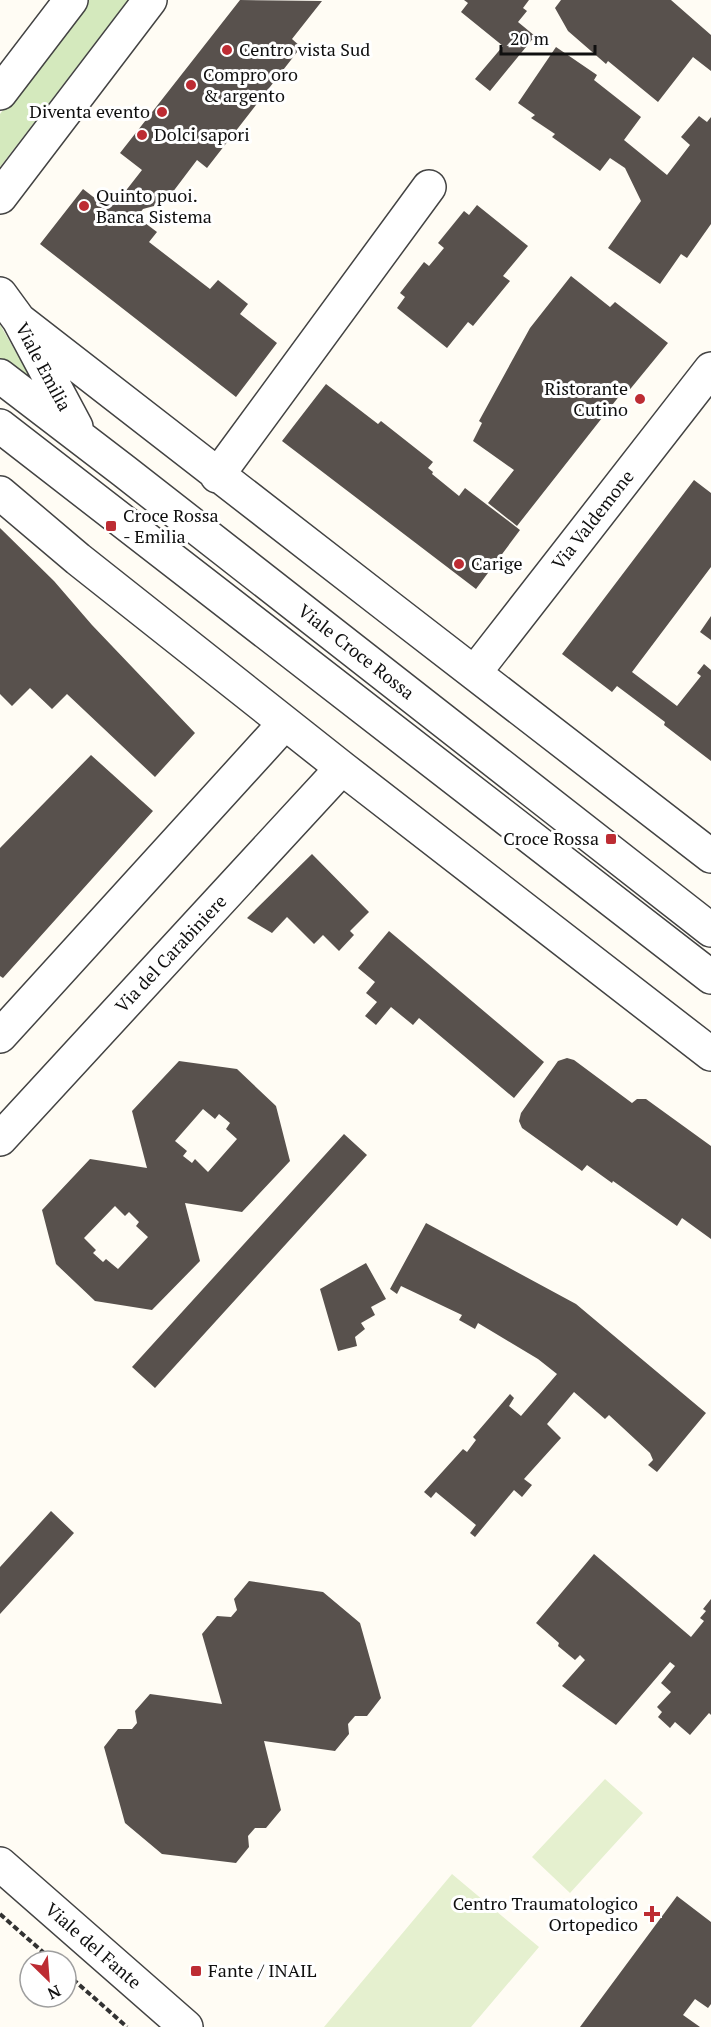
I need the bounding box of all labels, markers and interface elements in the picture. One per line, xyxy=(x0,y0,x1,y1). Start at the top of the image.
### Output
scale bar xyxy=(501,18,596,56)
text: 20 m xyxy=(510,26,550,50)
place label: Centro vista Sud xyxy=(239,37,370,61)
marker: Centro vista Sud xyxy=(220,43,234,57)
place label: Compro oro & argento xyxy=(203,62,298,107)
marker: Compro oro & argento xyxy=(184,78,198,92)
place label: Diventa evento xyxy=(29,99,150,123)
marker: Diventa evento xyxy=(155,105,169,119)
place label: Dolci sapori xyxy=(154,122,250,146)
marker: Dolci sapori xyxy=(135,128,149,142)
place label: Quinto puoi. Banca Sistema xyxy=(96,183,212,228)
marker: Quinto puoi. Banca Sistema xyxy=(77,199,91,213)
street label: Viale Emilia xyxy=(11,318,77,415)
place label: Ristorante Cutino xyxy=(544,376,628,421)
marker: Ristorante Cutino xyxy=(633,392,647,406)
street label: Via Valdemone xyxy=(546,465,639,574)
place label: Croce Rossa - Emilia xyxy=(123,503,219,548)
marker: Croce Rossa - Emilia xyxy=(104,519,118,533)
place label: Carige xyxy=(471,551,523,575)
marker: Carige xyxy=(452,557,466,571)
street label: Viale Croce Rossa xyxy=(294,598,420,704)
place label: Croce Rossa xyxy=(503,826,599,850)
marker: Croce Rossa xyxy=(604,832,618,846)
street label: Via del Carabiniere xyxy=(109,889,231,1017)
place label: Centro Traumatologico Ortopedico xyxy=(453,1891,638,1936)
street label: Viale del Fante xyxy=(41,1897,147,1994)
marker: Centro Traumatologico Ortopedico xyxy=(643,1905,661,1923)
north arrow xyxy=(18,1949,78,2009)
place label: Fante / INAIL xyxy=(208,1958,316,1982)
marker: Fante / INAIL xyxy=(189,1964,203,1978)
text: N xyxy=(44,1980,64,2005)

